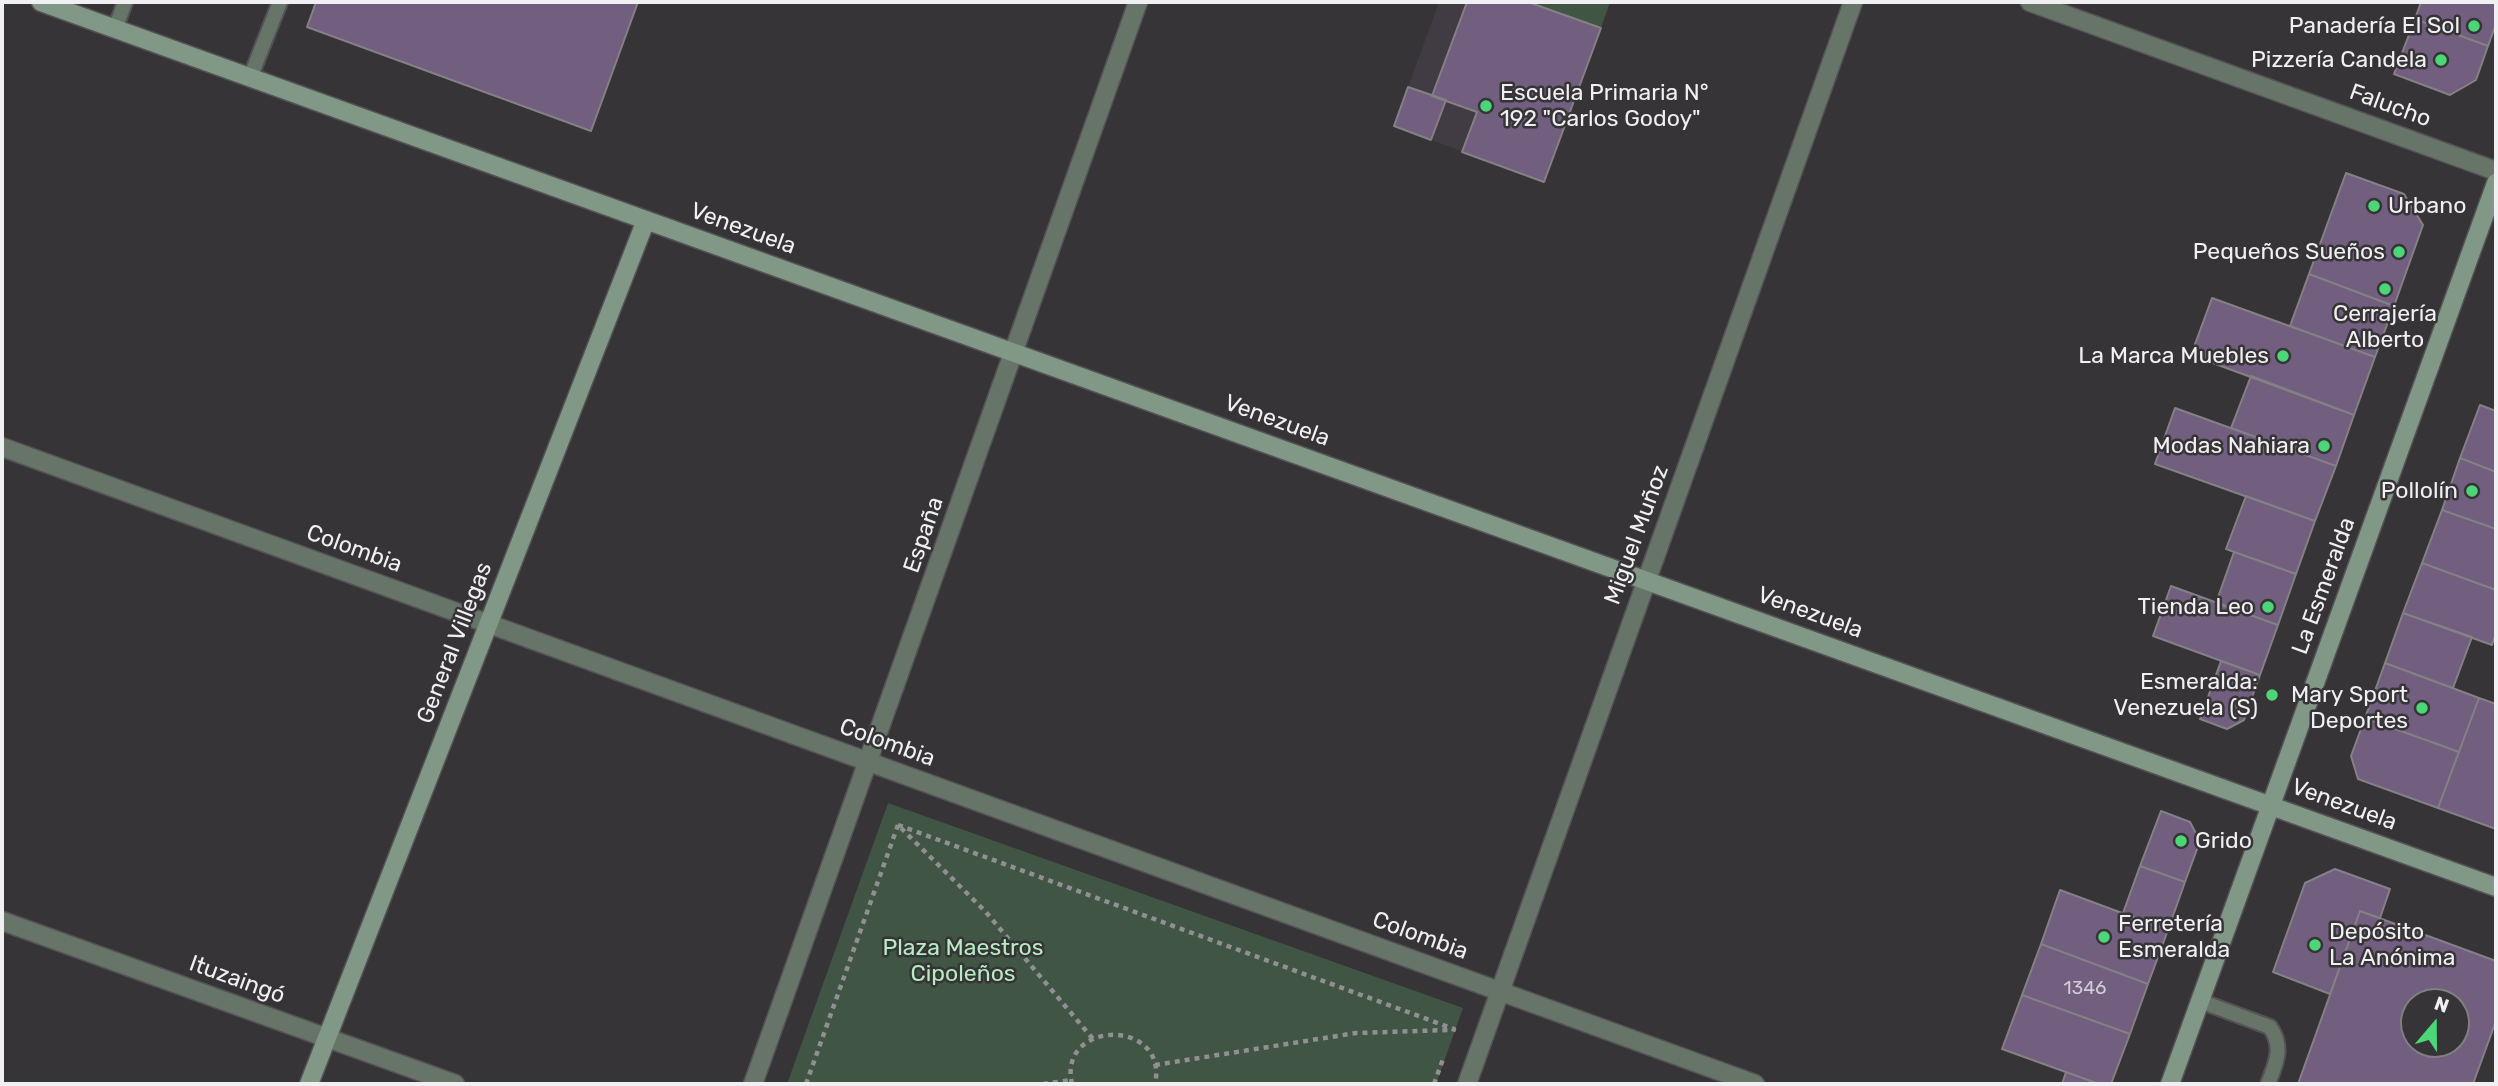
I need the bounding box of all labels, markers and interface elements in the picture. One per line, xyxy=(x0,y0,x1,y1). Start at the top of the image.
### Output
place label: Panadería El Sol xyxy=(2289,12,2460,40)
marker: Panadería El Sol xyxy=(2466,18,2482,34)
place label: Pizzería Candela xyxy=(2251,46,2427,74)
marker: Pizzería Candela xyxy=(2433,52,2449,68)
place label: Escuela Primaria N° 192 "Carlos Godoy" xyxy=(1500,79,1709,133)
street label: Falucho xyxy=(2345,79,2435,133)
marker: Escuela Primaria N° 192 "Carlos Godoy" xyxy=(1478,98,1494,114)
place label: Urbano xyxy=(2388,192,2466,220)
street label: Venezuela xyxy=(686,197,800,261)
marker: Urbano xyxy=(2366,198,2382,214)
place label: Pequeños Sueños xyxy=(2193,238,2385,266)
marker: Pequeños Sueños xyxy=(2391,244,2407,260)
marker: Cerrajería Alberto xyxy=(2377,281,2393,297)
place label: Cerrajería Alberto xyxy=(2333,300,2437,354)
place label: La Marca Muebles xyxy=(2078,342,2269,370)
marker: La Marca Muebles xyxy=(2275,348,2291,364)
street label: Venezuela xyxy=(1220,389,1334,453)
place label: Modas Nahiara xyxy=(2153,432,2310,460)
marker: Modas Nahiara xyxy=(2316,438,2332,454)
street label: Miguel Muñoz xyxy=(1599,462,1675,608)
place label: Pollolín xyxy=(2381,477,2458,505)
marker: Pollolín xyxy=(2464,483,2480,499)
street label: España xyxy=(898,493,950,577)
street label: La Esmeralda xyxy=(2286,514,2362,658)
street label: Colombia xyxy=(302,519,406,579)
street label: General Villegas xyxy=(412,558,498,728)
street label: Venezuela xyxy=(1753,581,1867,645)
place label: Tienda Leo xyxy=(2138,593,2254,621)
marker: Tienda Leo xyxy=(2260,599,2276,615)
place label: Esmeralda: Venezuela (S) xyxy=(2113,668,2258,722)
place label: Mary Sport Deportes xyxy=(2291,681,2408,735)
marker: Esmeralda: Venezuela (S) xyxy=(2264,687,2280,703)
marker: Mary Sport Deportes xyxy=(2414,700,2430,716)
street label: Colombia xyxy=(835,713,939,773)
street label: Venezuela xyxy=(2287,773,2401,837)
place label: Grido xyxy=(2195,827,2252,855)
marker: Grido xyxy=(2173,833,2189,849)
street label: Colombia xyxy=(1368,906,1472,966)
place label: Ferretería Esmeralda xyxy=(2118,910,2230,964)
place label: Depósito La Anónima xyxy=(2329,918,2455,972)
marker: Ferretería Esmeralda xyxy=(2096,929,2112,945)
park label: Plaza Maestros Cipoleños xyxy=(882,934,1044,988)
marker: Depósito La Anónima xyxy=(2307,937,2323,953)
street label: Ituzaingó xyxy=(185,950,289,1010)
house number: 1346 xyxy=(2064,978,2106,1000)
north arrow xyxy=(2400,988,2470,1058)
text: N xyxy=(2431,992,2452,1018)

